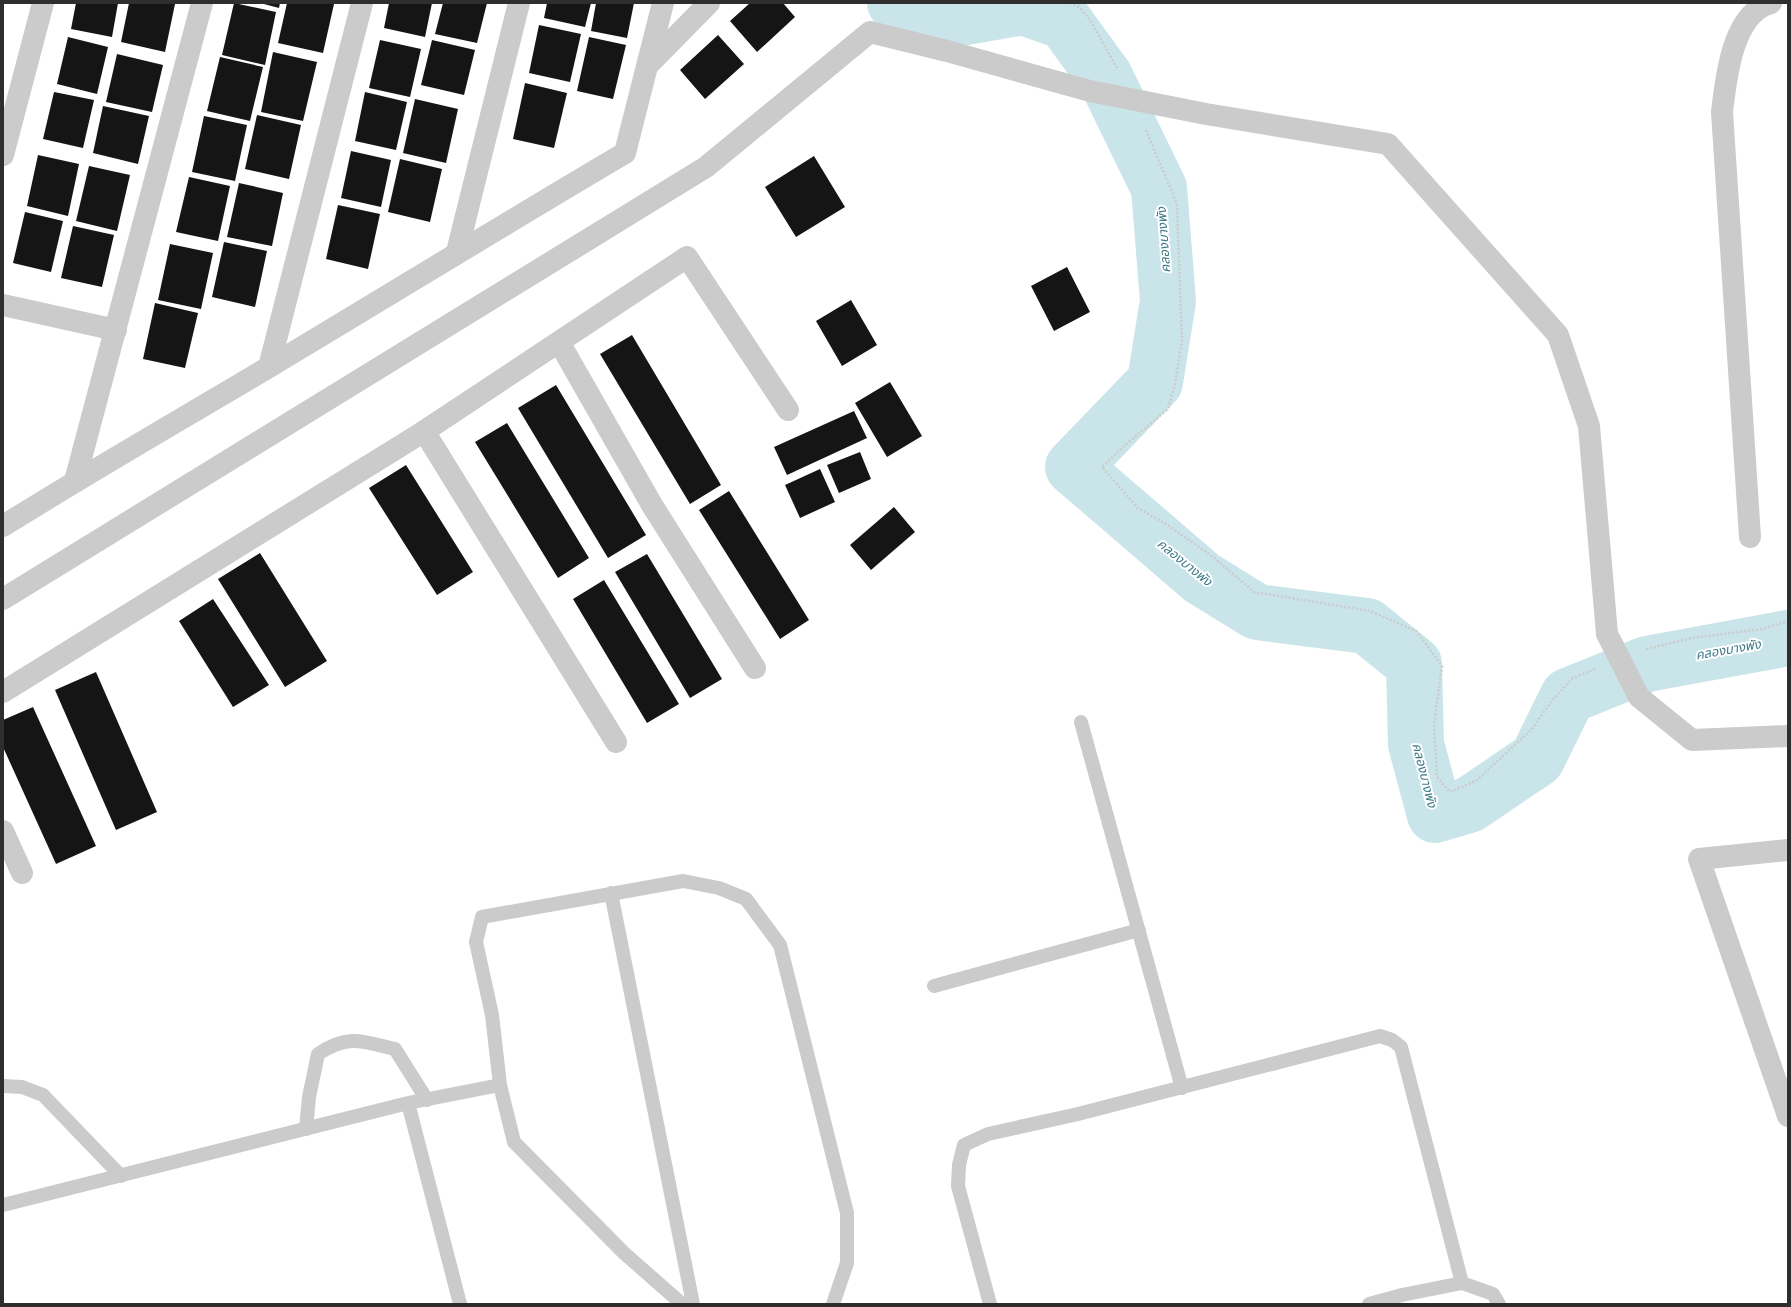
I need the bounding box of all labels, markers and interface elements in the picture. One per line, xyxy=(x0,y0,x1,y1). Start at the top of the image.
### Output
water label: คลองบางพัง xyxy=(1152,205,1174,274)
water label: คลองบางพัง xyxy=(1154,534,1217,590)
water label: คลองบางพัง xyxy=(1694,634,1763,664)
water label: คลองบางพัง xyxy=(1408,741,1442,810)

